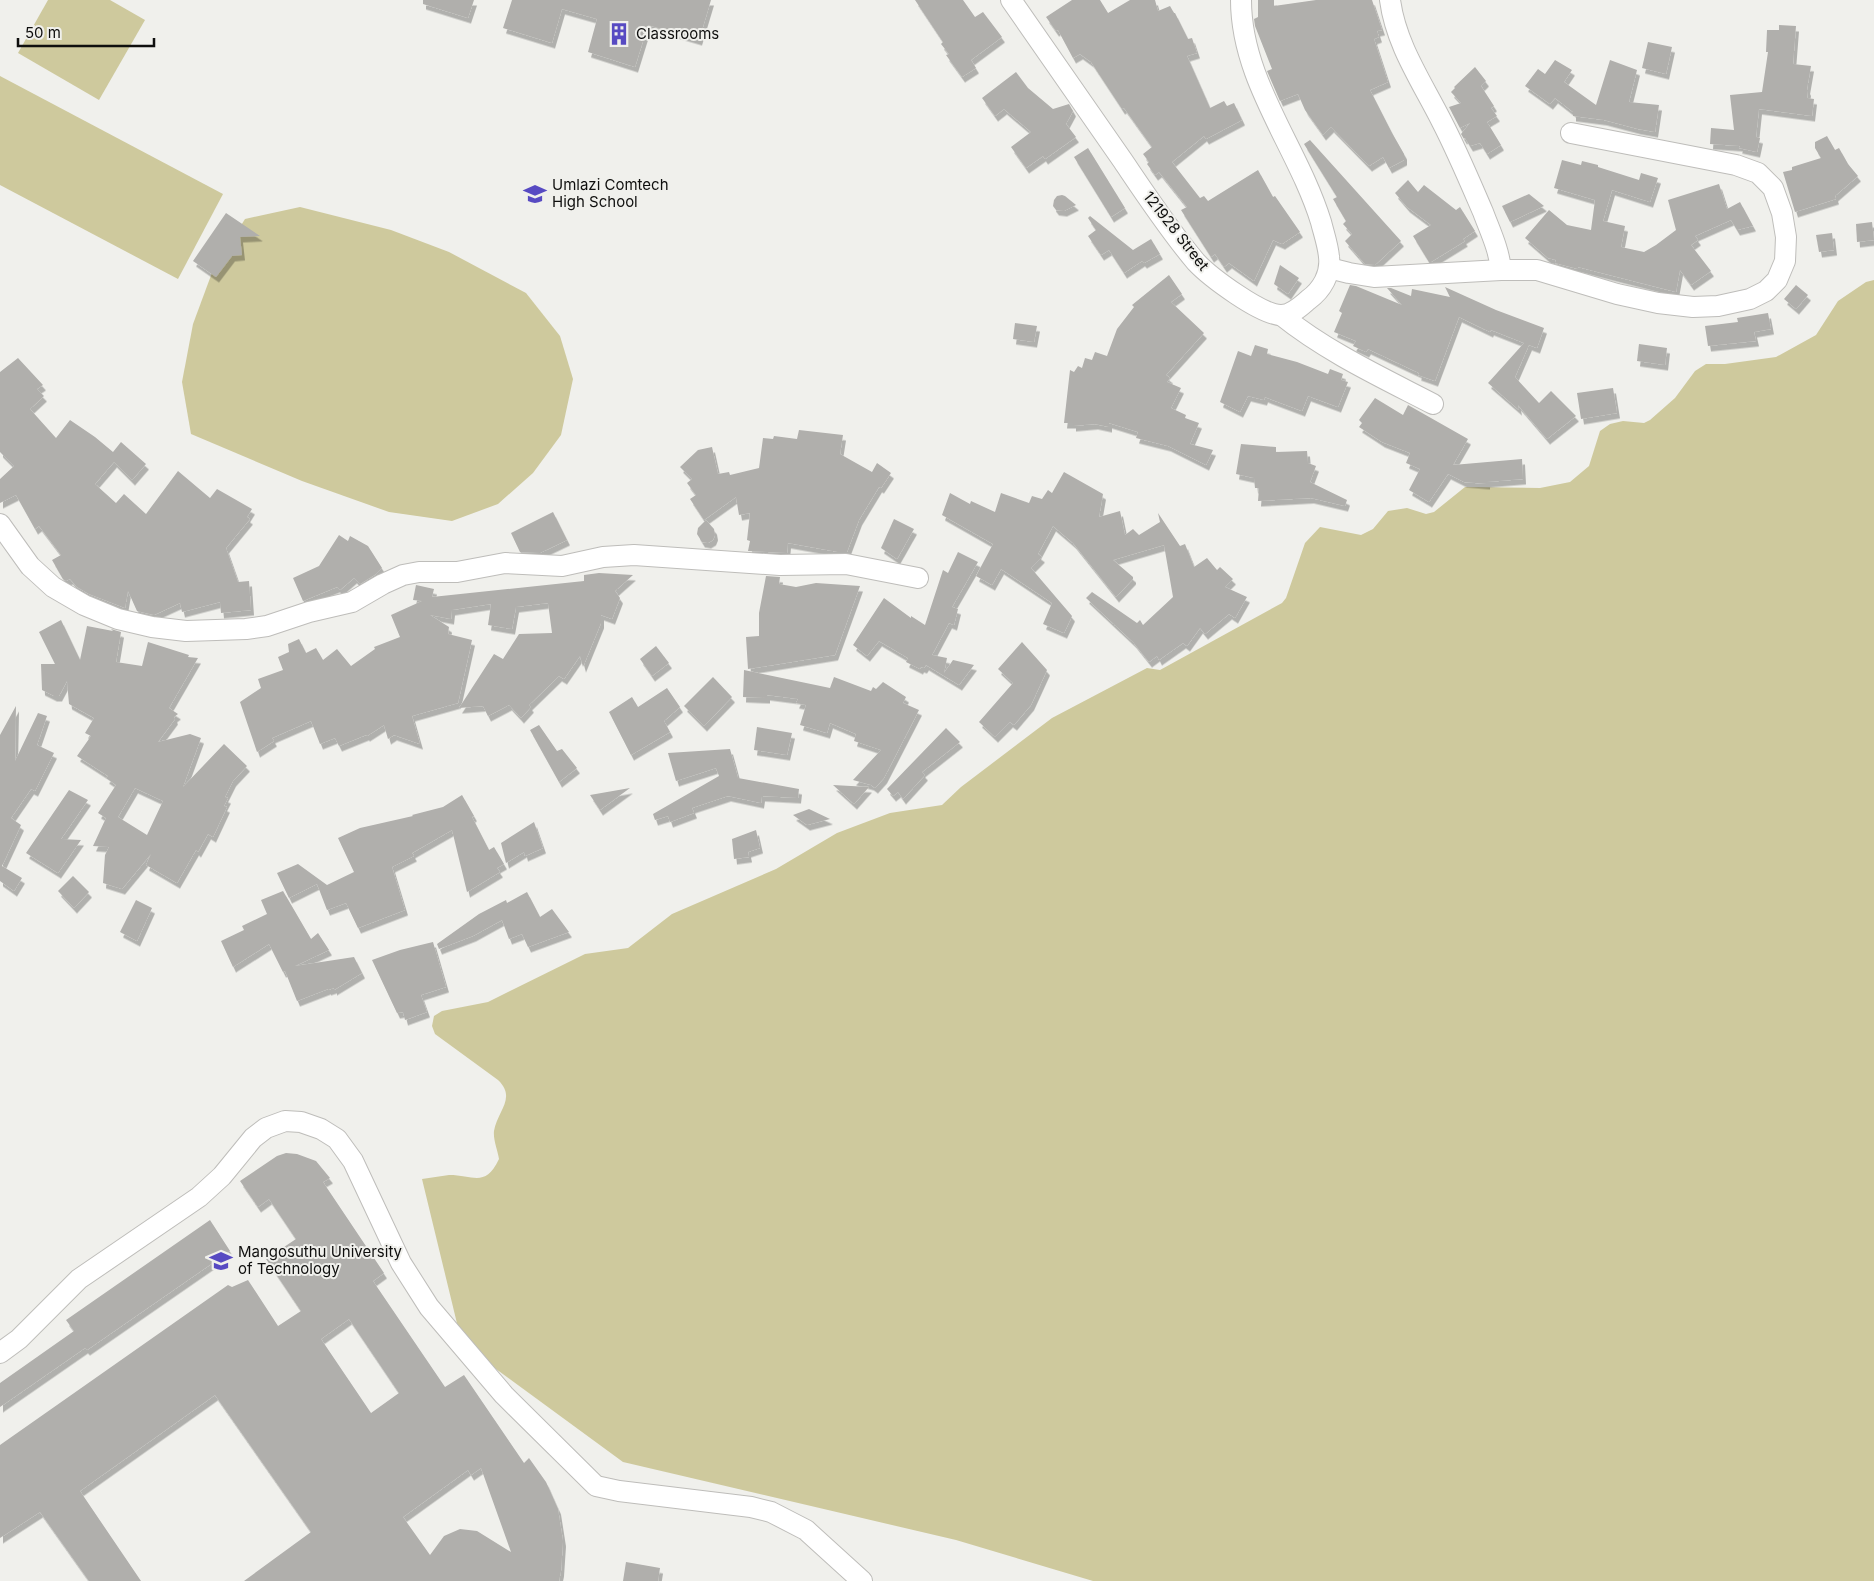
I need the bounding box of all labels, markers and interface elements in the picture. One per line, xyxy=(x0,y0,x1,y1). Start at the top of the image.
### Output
scale bar xyxy=(18,15,154,47)
building icon: Classrooms xyxy=(606,21,632,47)
text: 50 m xyxy=(25,23,61,42)
place label: Classrooms xyxy=(636,24,719,43)
place label: Umlazi Comtech High School xyxy=(552,175,669,211)
school or university icon: Umlazi Comtech High School xyxy=(522,181,548,207)
street label: 121928 Street xyxy=(1139,187,1213,274)
place label: Mangosuthu University of Technology xyxy=(238,1242,403,1278)
school or university icon: Mangosuthu University of Technology xyxy=(208,1248,234,1274)

